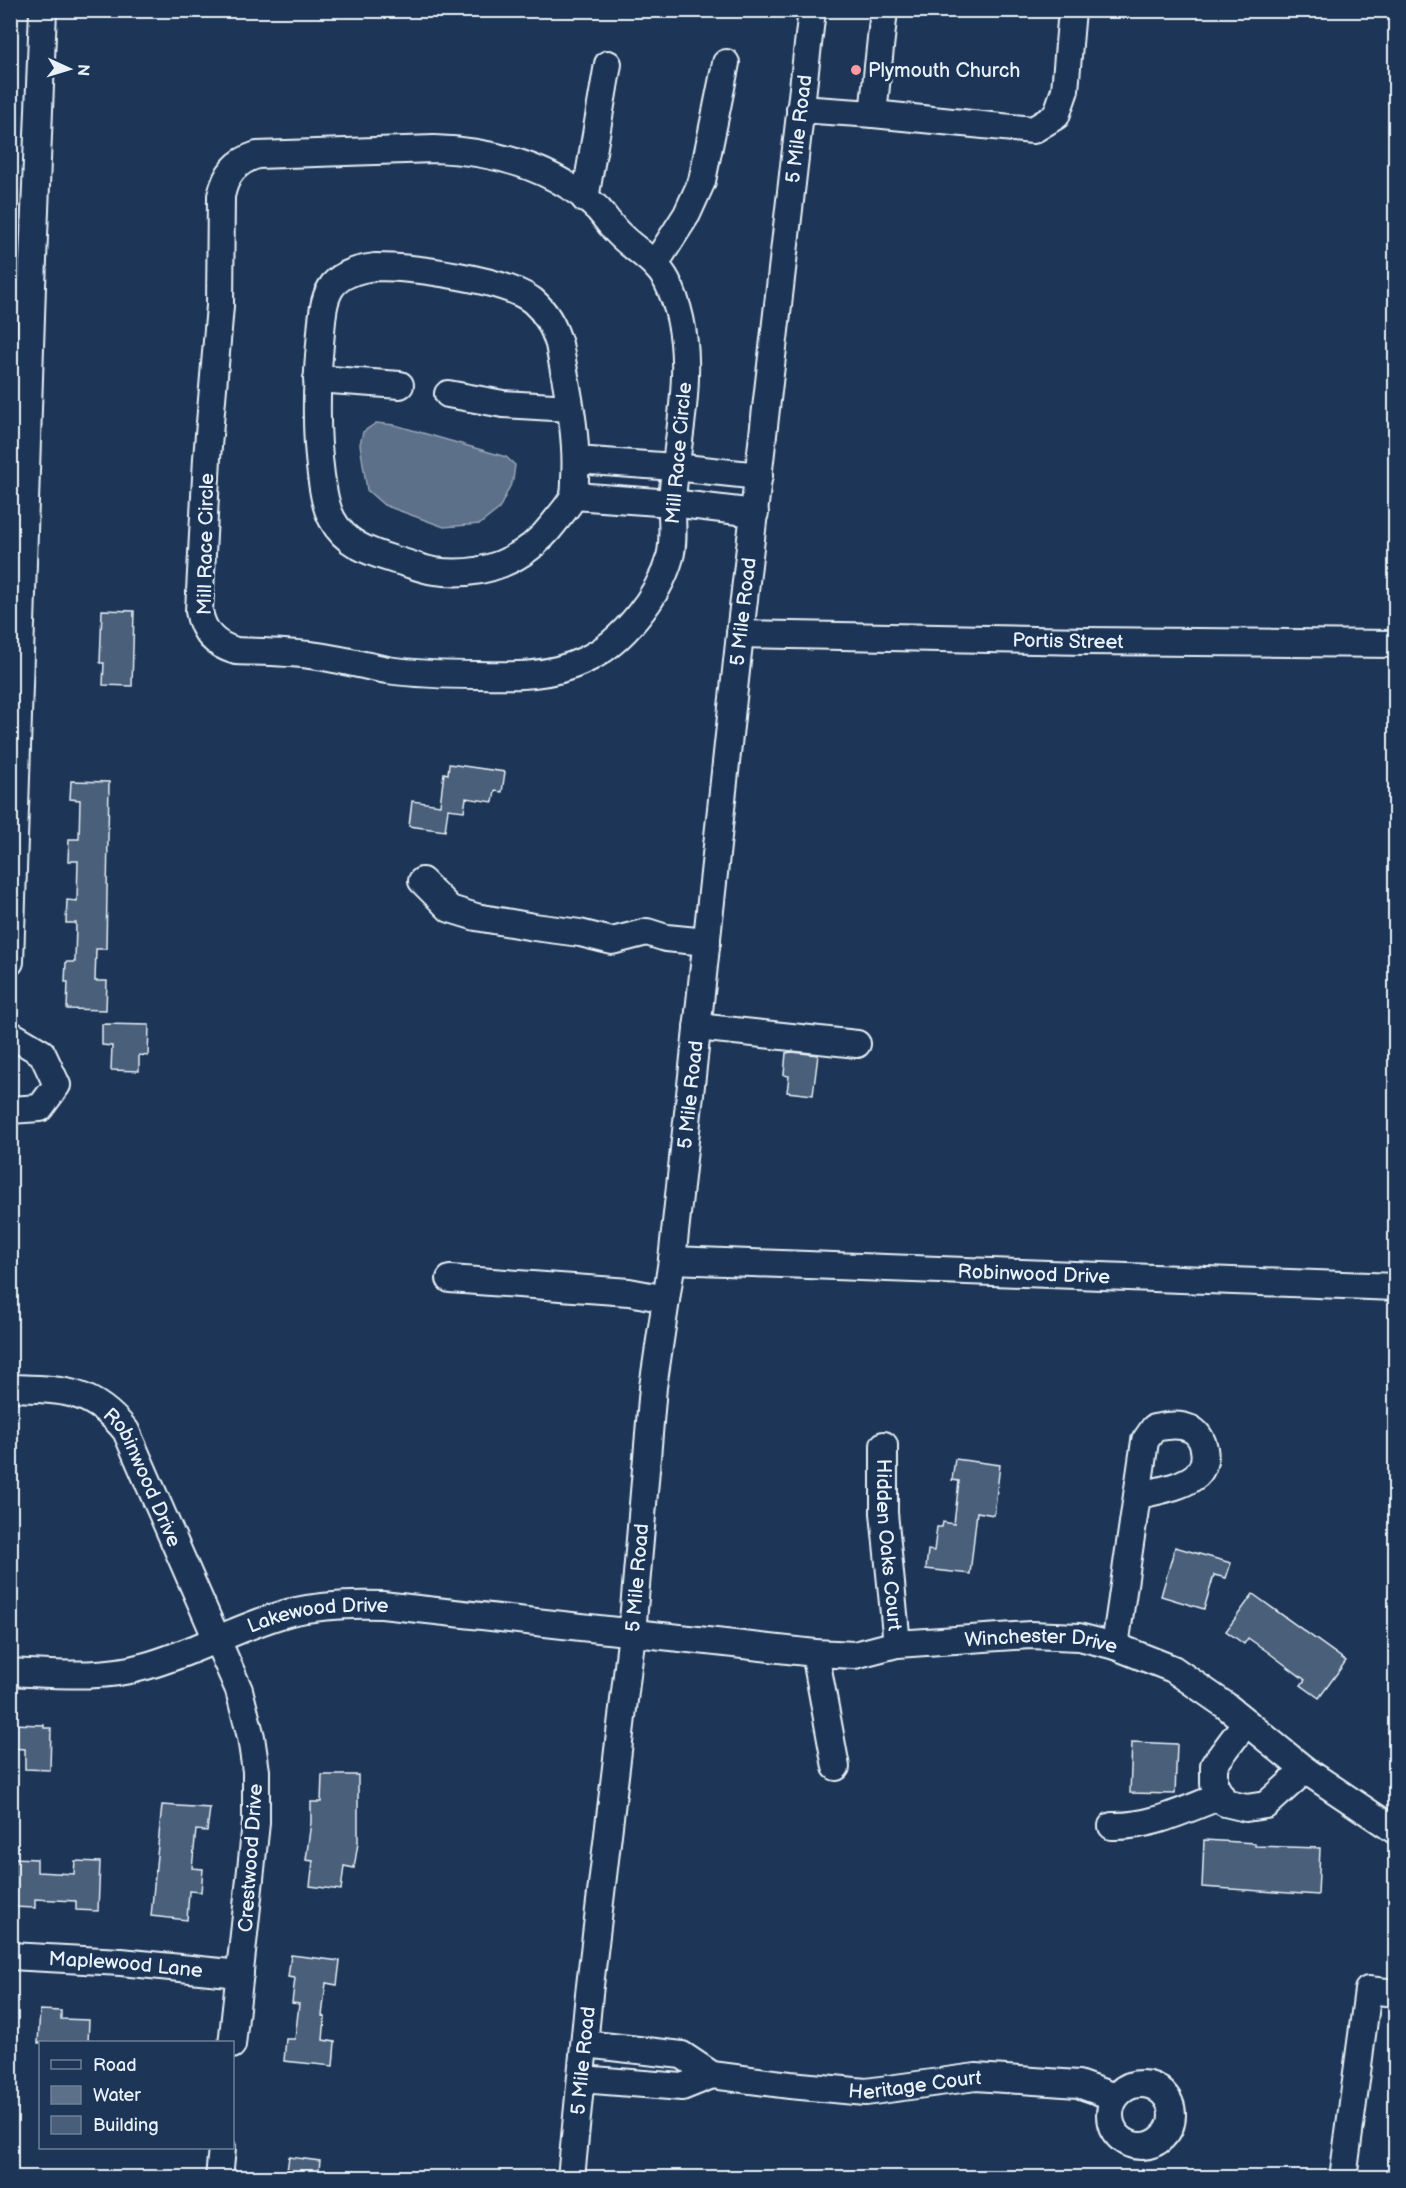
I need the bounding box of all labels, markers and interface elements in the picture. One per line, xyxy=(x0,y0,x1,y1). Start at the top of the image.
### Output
north arrow xyxy=(39,39,99,99)
place label: Plymouth Church xyxy=(868,59,1020,83)
text: N xyxy=(73,63,92,77)
marker: Plymouth Church xyxy=(849,63,863,77)
street label: 5 Mile Road xyxy=(781,73,817,184)
street label: Mill Race Circle xyxy=(661,381,697,525)
street label: Mill Race Circle xyxy=(193,473,219,615)
street label: 5 Mile Road xyxy=(726,556,762,667)
street label: Portis Street xyxy=(1012,629,1124,654)
street label: 5 Mile Road xyxy=(673,1039,709,1150)
street label: Robinwood Drive xyxy=(957,1260,1111,1289)
street label: Robinwood Drive xyxy=(98,1403,186,1551)
street label: Hidden Oaks Court xyxy=(871,1459,907,1632)
street label: 5 Mile Road xyxy=(621,1522,654,1633)
street label: Lakewood Drive xyxy=(244,1593,390,1639)
street label: Winchester Drive xyxy=(964,1624,1120,1659)
street label: Crestwood Drive xyxy=(234,1783,268,1933)
street label: Maplewood Lane xyxy=(48,1947,204,1983)
street label: 5 Mile Road xyxy=(566,2005,601,2116)
legend xyxy=(39,2041,234,2149)
text: Road xyxy=(93,2055,137,2076)
street label: Heritage Court xyxy=(847,2066,982,2105)
text: Water xyxy=(93,2085,141,2106)
text: Building xyxy=(93,2115,159,2136)

